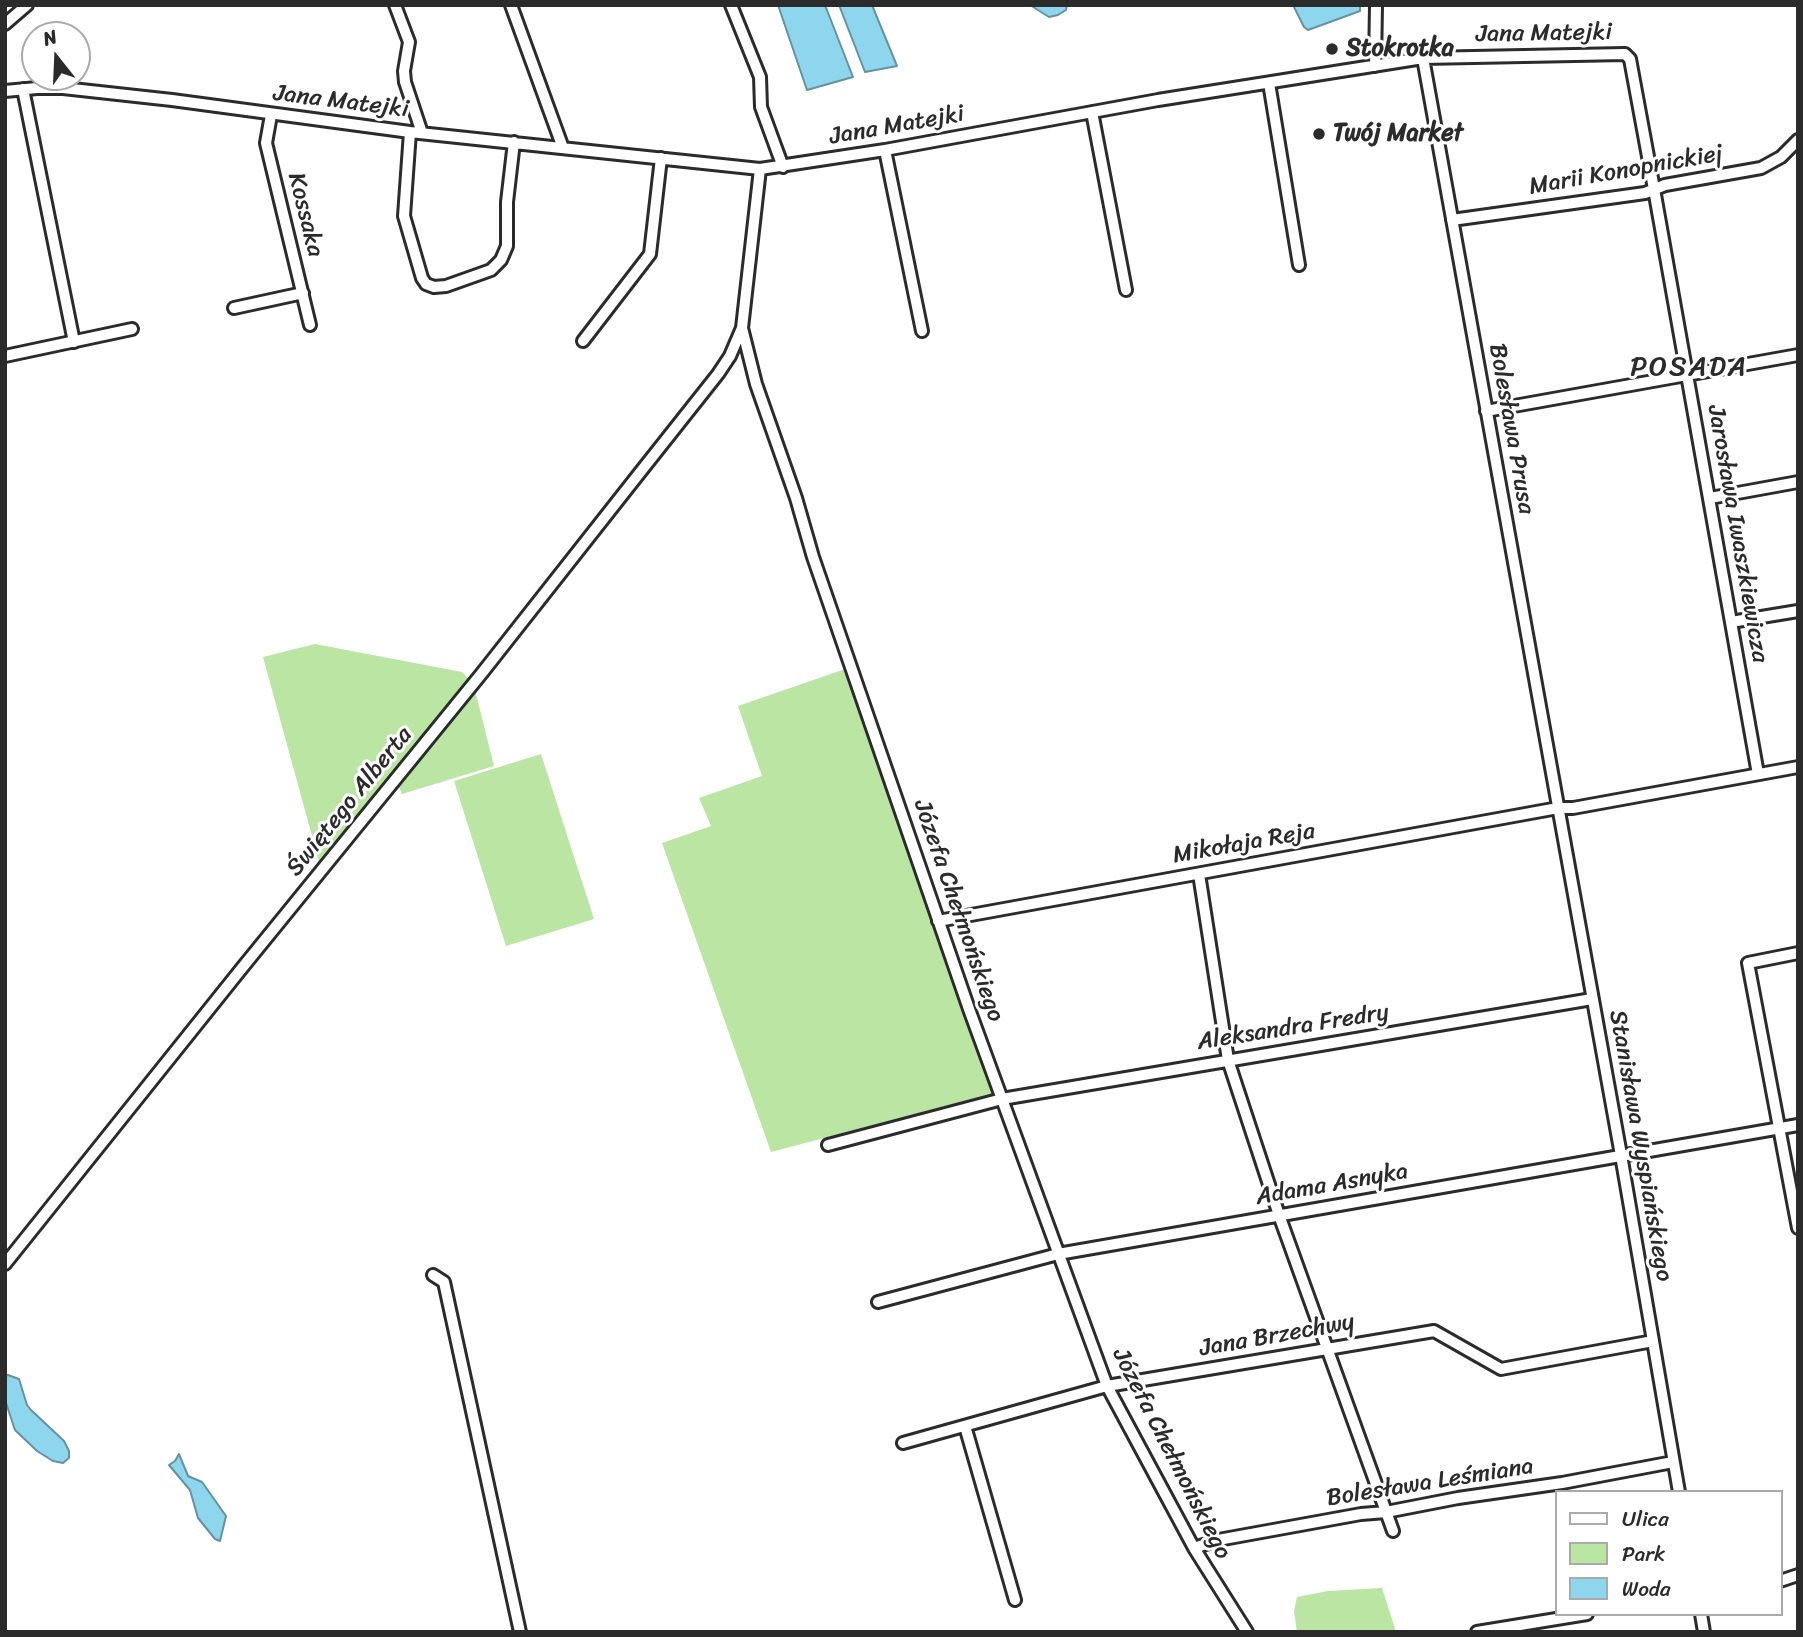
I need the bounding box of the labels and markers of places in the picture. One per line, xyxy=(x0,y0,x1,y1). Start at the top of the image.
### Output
place label: Stokrotka xyxy=(1346,35,1454,63)
marker: Stokrotka xyxy=(1324,41,1340,57)
place label: Twój Market xyxy=(1333,120,1463,148)
marker: Twój Market xyxy=(1311,126,1327,142)

